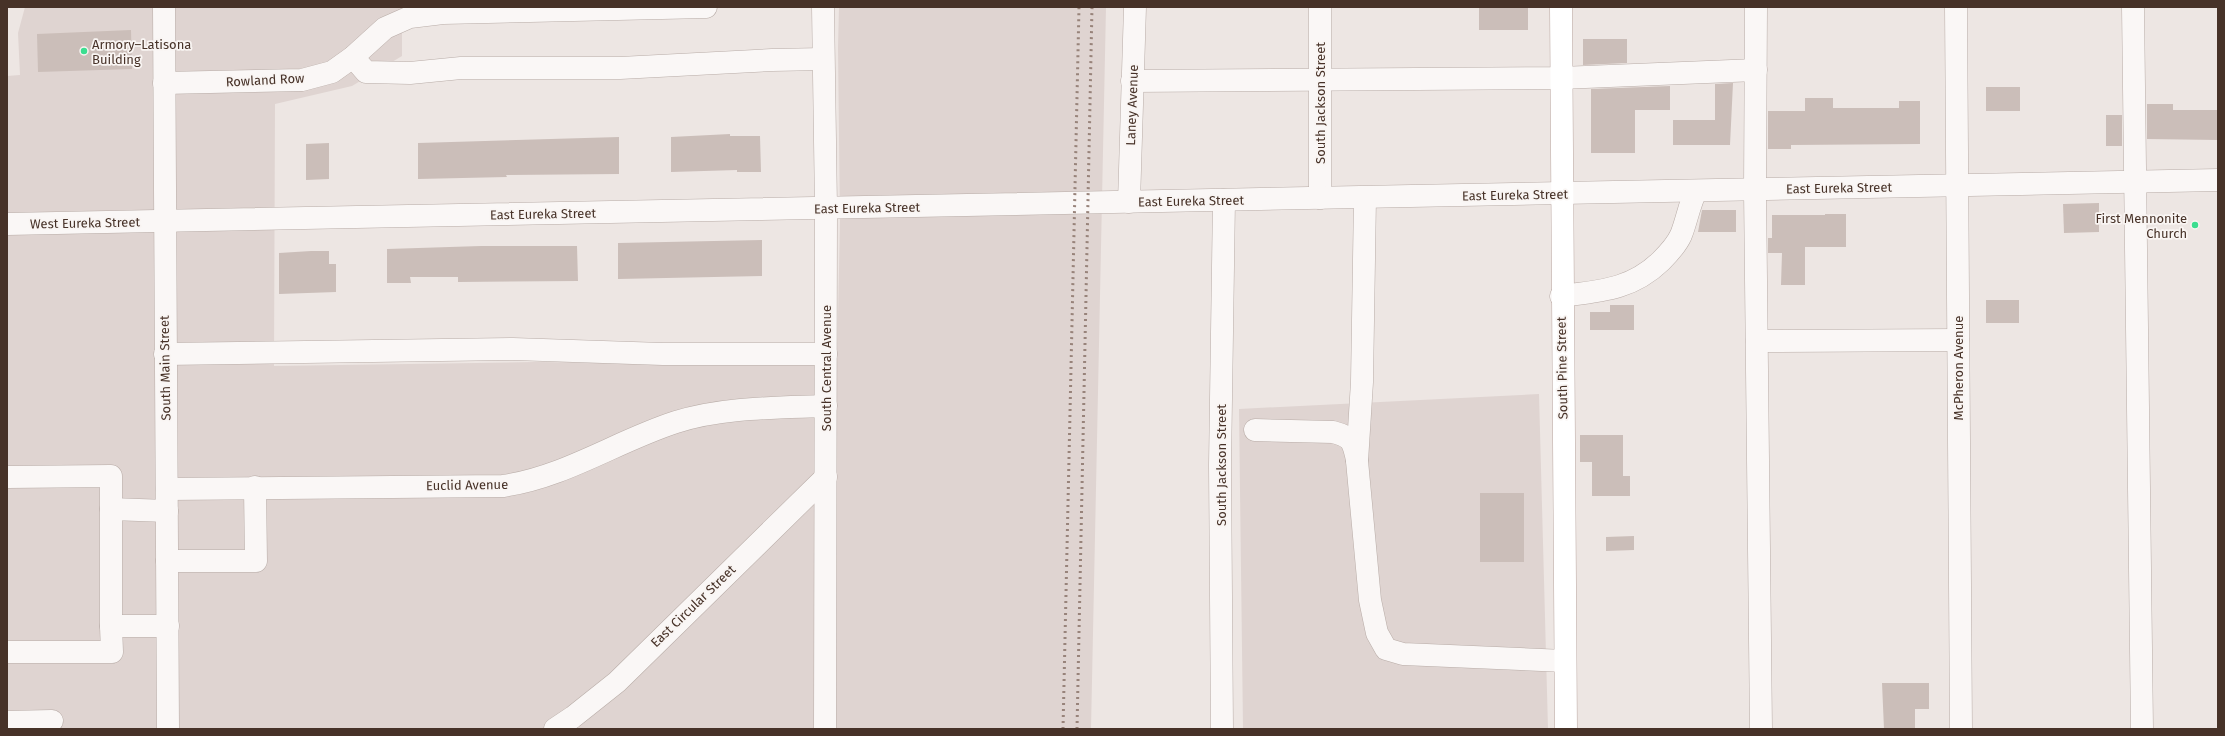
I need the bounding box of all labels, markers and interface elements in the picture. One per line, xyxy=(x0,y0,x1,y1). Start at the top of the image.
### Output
place label: Armory–Latisona Building xyxy=(92,37,191,67)
street label: South Jackson Street xyxy=(1313,42,1328,164)
marker: Armory–Latisona Building xyxy=(79,46,89,56)
street label: Laney Avenue xyxy=(1123,64,1141,146)
street label: Rowland Row xyxy=(225,70,305,90)
street label: East Eureka Street xyxy=(1786,180,1893,196)
street label: East Eureka Street xyxy=(1462,187,1569,203)
street label: East Eureka Street xyxy=(1138,193,1245,209)
street label: East Eureka Street xyxy=(814,200,921,216)
street label: East Eureka Street xyxy=(490,206,597,222)
place label: First Mennonite Church xyxy=(2095,211,2187,241)
street label: West Eureka Street xyxy=(30,215,141,231)
marker: First Mennonite Church xyxy=(2190,220,2200,230)
street label: South Central Avenue xyxy=(819,305,834,431)
street label: South Main Street xyxy=(157,315,173,421)
street label: South Pine Street xyxy=(1554,316,1570,419)
street label: McPheron Avenue xyxy=(1951,316,1966,420)
street label: South Jackson Street xyxy=(1214,404,1229,526)
street label: Euclid Avenue xyxy=(426,477,508,493)
street label: East Circular Street xyxy=(648,562,739,650)

